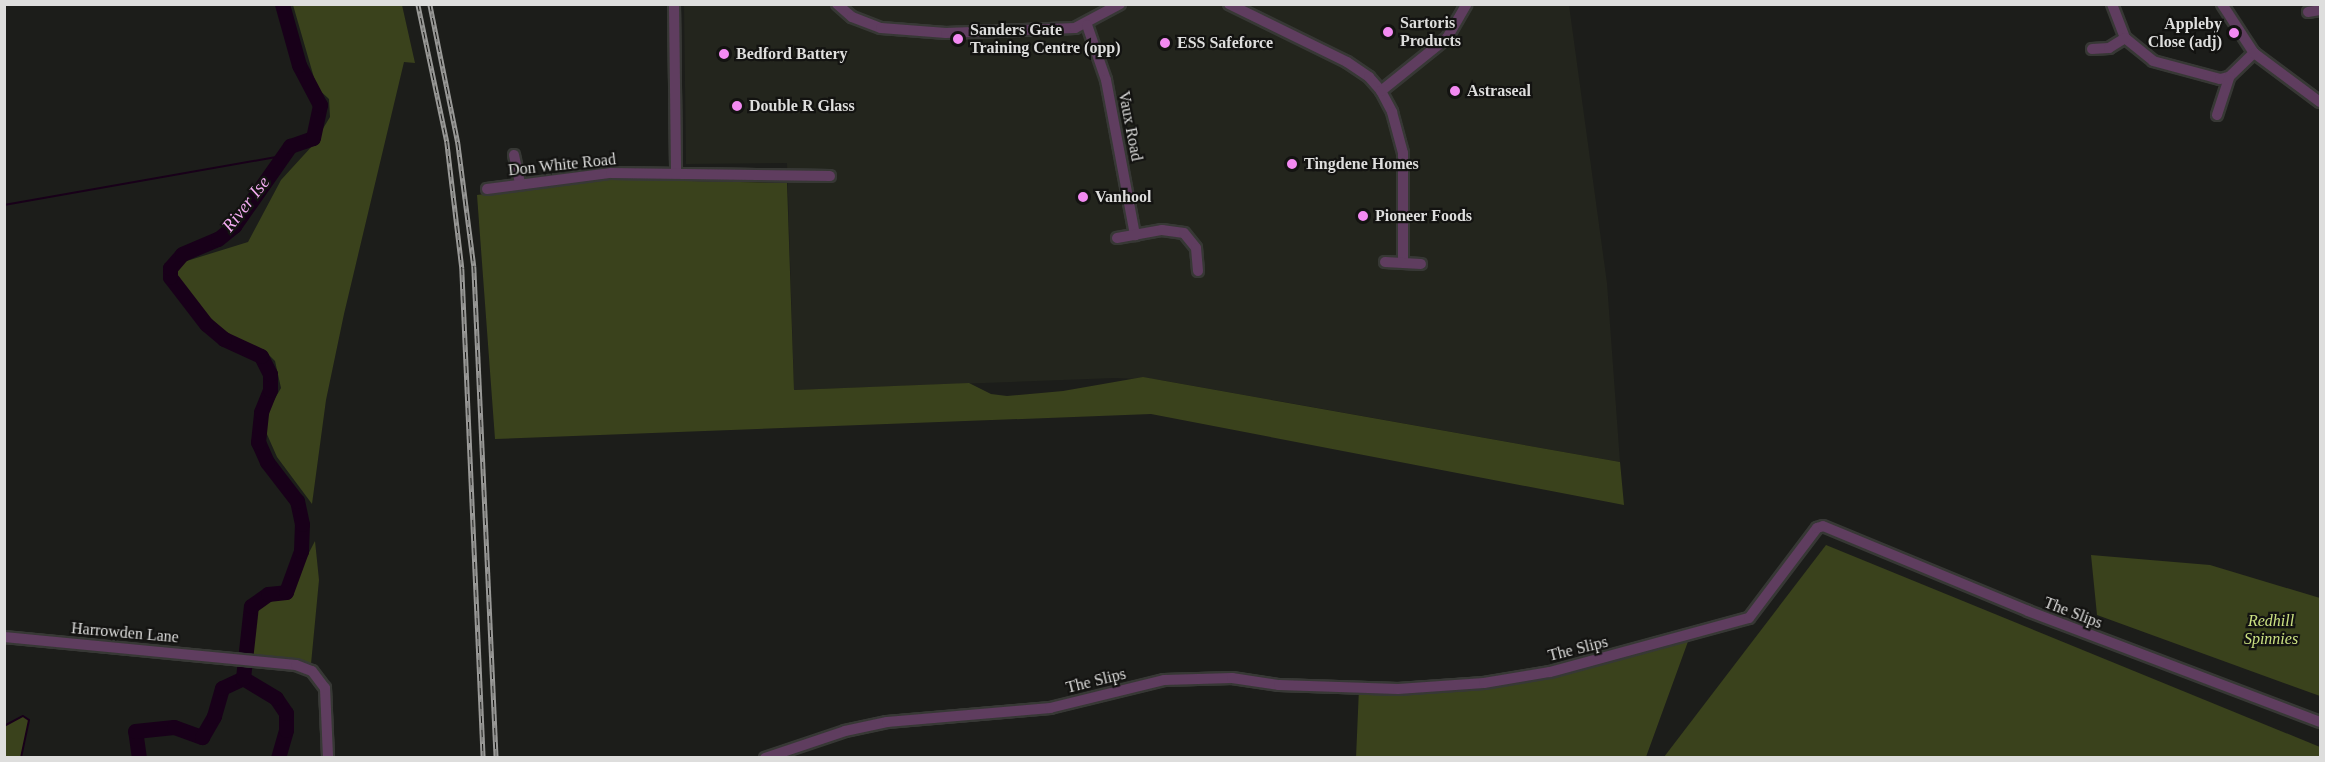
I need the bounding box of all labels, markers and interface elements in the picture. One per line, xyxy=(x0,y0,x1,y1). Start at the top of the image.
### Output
place label: Sartoris Products xyxy=(1400,13,1461,51)
place label: Appleby Close (adj) xyxy=(2148,14,2222,52)
place label: Sanders Gate Training Centre (opp) xyxy=(970,20,1121,58)
marker: Sartoris Products xyxy=(1381,25,1395,39)
marker: Appleby Close (adj) xyxy=(2227,26,2241,40)
marker: Sanders Gate Training Centre (opp) xyxy=(951,32,965,46)
place label: ESS Safeforce xyxy=(1177,33,1273,53)
marker: ESS Safeforce xyxy=(1158,36,1172,50)
place label: Bedford Battery xyxy=(736,44,848,64)
marker: Bedford Battery xyxy=(717,47,731,61)
place label: Astraseal xyxy=(1467,81,1531,101)
marker: Astraseal xyxy=(1448,84,1462,98)
street label: Vaux Road xyxy=(1114,89,1146,163)
place label: Double R Glass xyxy=(749,96,855,116)
marker: Double R Glass xyxy=(730,99,744,113)
street label: Don White Road xyxy=(507,150,617,180)
place label: Tingdene Homes xyxy=(1304,154,1419,174)
marker: Tingdene Homes xyxy=(1285,157,1299,171)
water label: River Ise xyxy=(218,172,274,236)
place label: Vanhool xyxy=(1095,187,1151,207)
marker: Vanhool xyxy=(1076,190,1090,204)
place label: Pioneer Foods xyxy=(1375,206,1472,226)
marker: Pioneer Foods xyxy=(1356,209,1370,223)
street label: The Slips xyxy=(2041,593,2105,633)
park label: Redhill Spinnies xyxy=(2244,611,2298,649)
street label: Harrowden Lane xyxy=(70,619,180,647)
street label: The Slips xyxy=(1546,632,1610,666)
street label: The Slips xyxy=(1064,664,1128,698)

